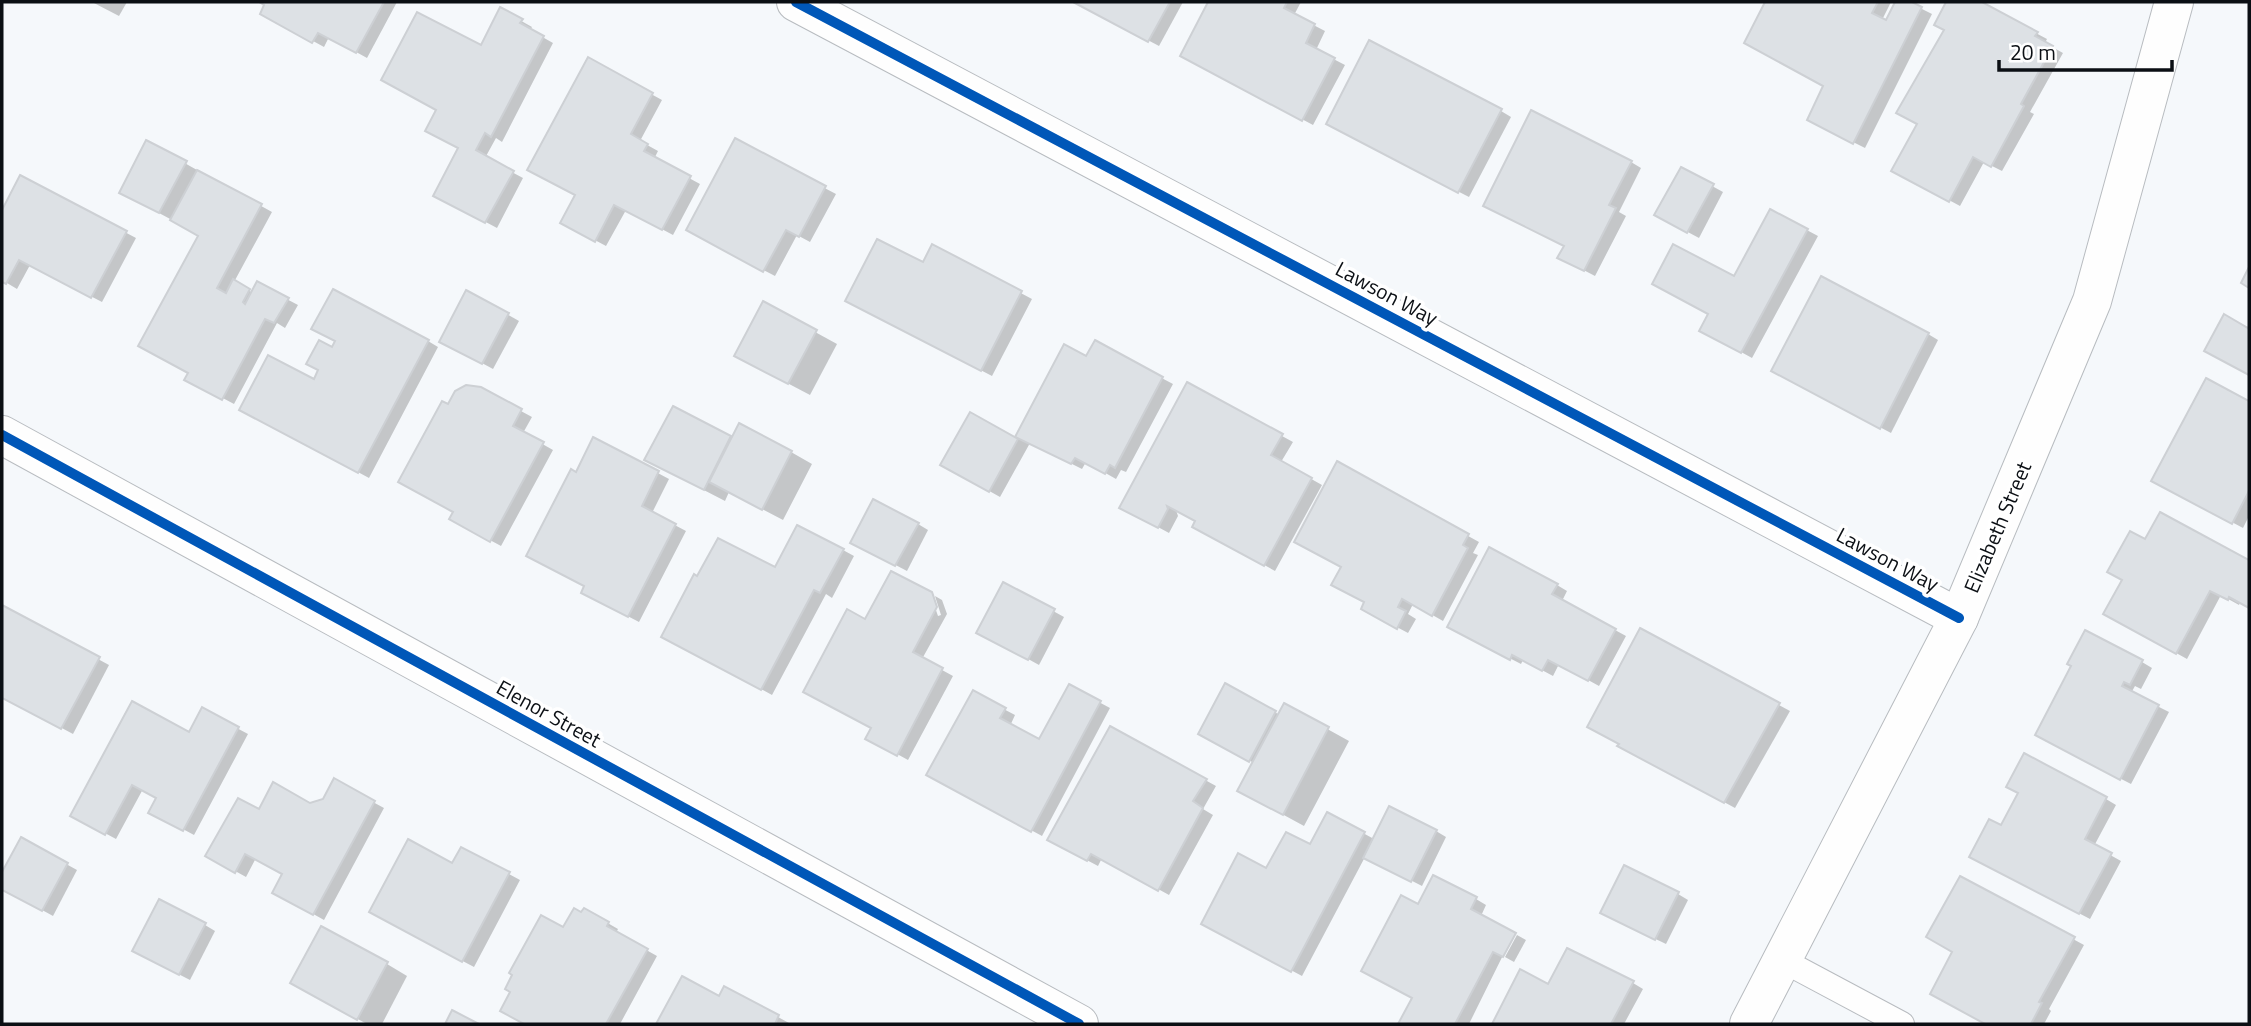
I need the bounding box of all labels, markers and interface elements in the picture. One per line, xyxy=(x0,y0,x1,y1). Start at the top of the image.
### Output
scale bar xyxy=(1999,28,2172,72)
text: 20 m xyxy=(2010,36,2056,68)
street label: Lawson Way xyxy=(1330,253,1444,333)
street label: Elizabeth Street xyxy=(1955,456,2039,598)
street label: Lawson Way xyxy=(1831,519,1945,599)
street label: Elenor Street xyxy=(491,671,608,755)

